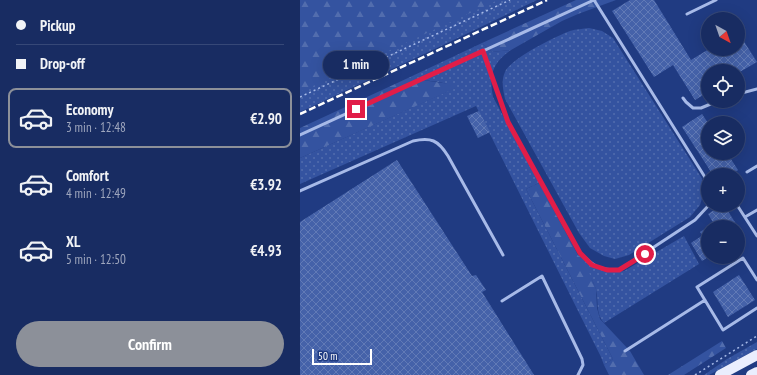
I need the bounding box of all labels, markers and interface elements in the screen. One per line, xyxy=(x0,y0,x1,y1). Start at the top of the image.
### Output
north arrow xyxy=(701,12,745,56)
map controls xyxy=(701,12,745,264)
text: Pickup xyxy=(40,16,75,35)
callout: 1 min xyxy=(323,51,389,79)
text: Drop-off xyxy=(40,54,85,73)
text: 1 min xyxy=(343,56,369,73)
button: locate xyxy=(701,64,745,108)
icon: car xyxy=(18,100,54,136)
text: Economy xyxy=(66,100,114,119)
route end xyxy=(347,100,365,118)
text: €2.90 xyxy=(250,109,282,128)
button: layers xyxy=(701,116,745,160)
text: 3 min · 12:48 xyxy=(66,119,126,136)
icon: car xyxy=(18,166,54,202)
text: Comfort xyxy=(66,166,109,185)
button: + xyxy=(701,168,745,212)
text: €3.92 xyxy=(250,175,282,194)
text: 4 min · 12:49 xyxy=(66,185,126,202)
button: − xyxy=(701,220,745,264)
icon: car xyxy=(18,232,54,268)
text: XL xyxy=(66,232,80,251)
text: €4.93 xyxy=(250,241,282,260)
route start xyxy=(636,245,654,263)
text: 5 min · 12:50 xyxy=(66,251,126,268)
button: Confirm xyxy=(16,321,284,367)
scale bar xyxy=(312,347,372,366)
text: 50 m xyxy=(318,349,337,363)

